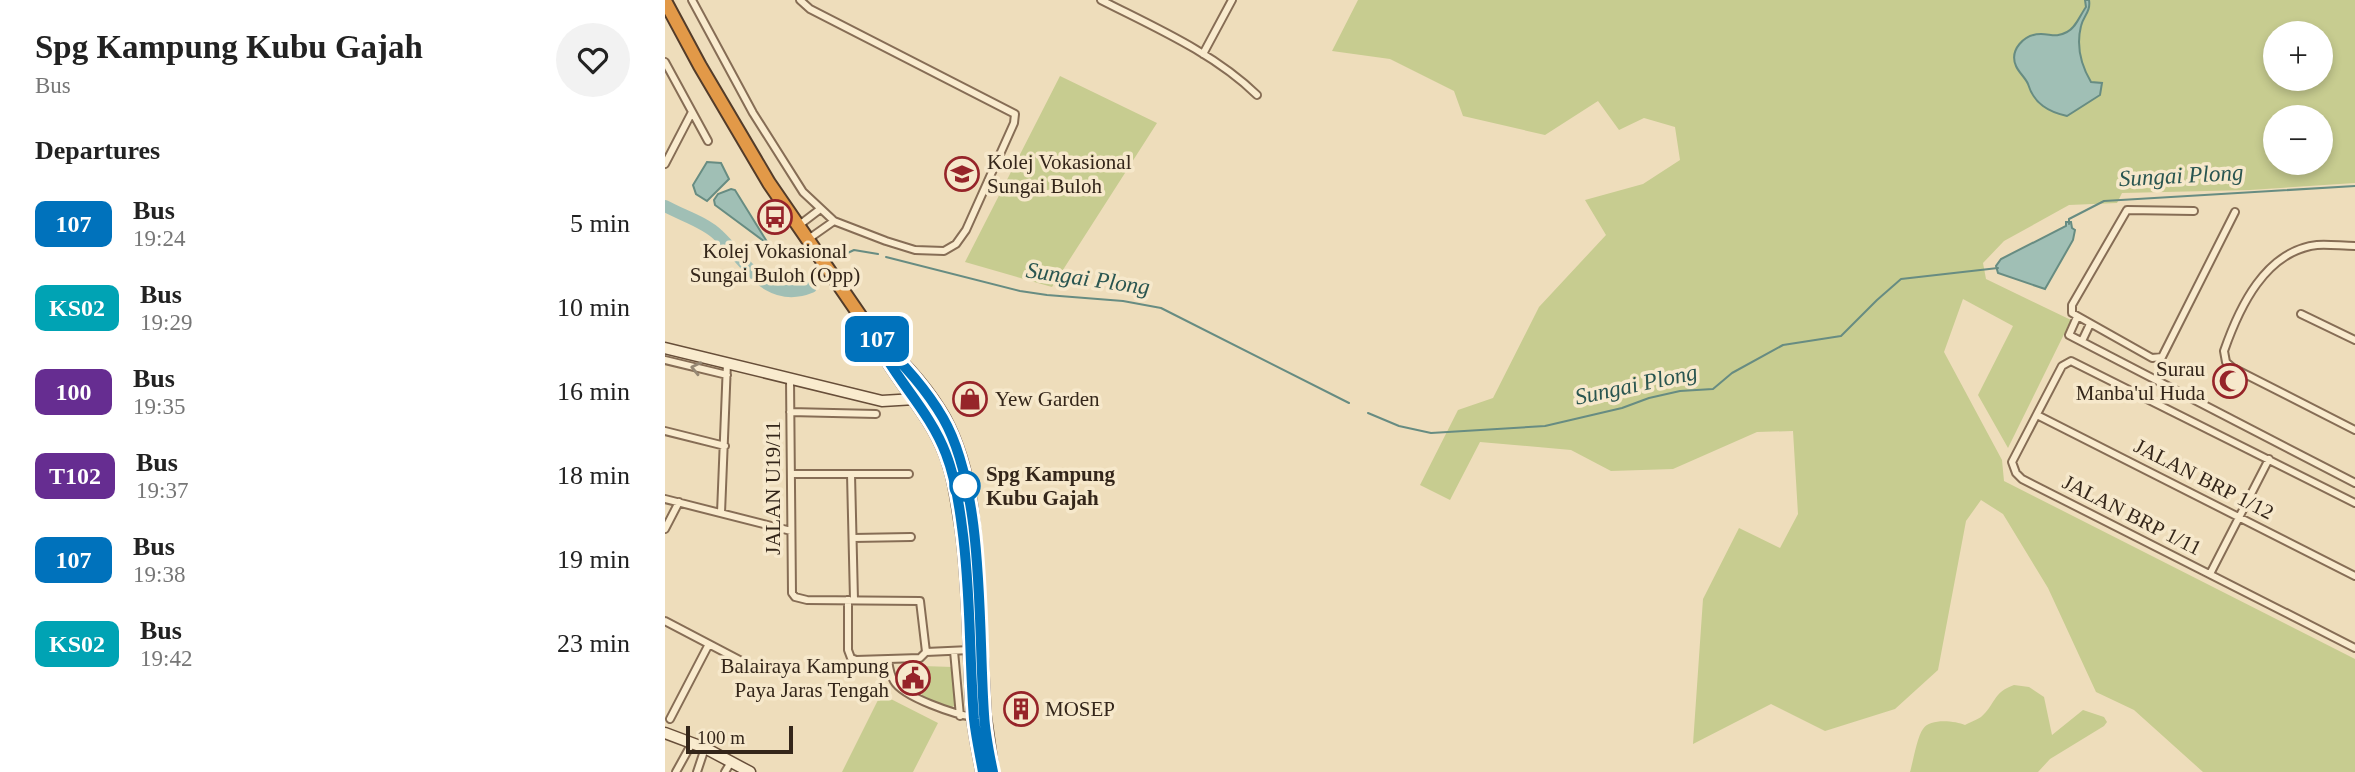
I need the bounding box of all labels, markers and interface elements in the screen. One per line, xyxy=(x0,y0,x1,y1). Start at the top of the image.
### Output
map controls xyxy=(2263,21,2333,175)
button: + xyxy=(2263,21,2333,91)
button: heart xyxy=(556,23,630,97)
text: Spg Kampung Kubu Gajah xyxy=(35,29,423,65)
text: Bus xyxy=(35,73,71,98)
button: − xyxy=(2263,105,2333,175)
text: Departures xyxy=(35,136,160,165)
place label: Kolej Vokasional Sungai Buloh xyxy=(987,150,1132,198)
school or university icon: Kolej Vokasional Sungai Buloh xyxy=(943,155,981,193)
water label: Sungai Plong xyxy=(2118,160,2244,191)
text: Bus xyxy=(133,196,175,225)
bus stop icon: Kolej Vokasional Sungai Buloh (Opp) xyxy=(756,198,794,236)
text: 5 min xyxy=(570,209,630,238)
text: 107 xyxy=(56,211,92,237)
text: 19:24 xyxy=(133,226,185,251)
place label: Kolej Vokasional Sungai Buloh (Opp) xyxy=(690,239,860,287)
water label: Sungai Plong xyxy=(1025,257,1151,300)
text: Bus xyxy=(140,280,182,309)
text: 10 min xyxy=(557,293,630,322)
text: KS02 xyxy=(49,295,105,321)
text: 19:29 xyxy=(140,310,192,335)
line badge: 107 xyxy=(837,316,917,362)
text: 107 xyxy=(859,326,895,352)
place label: Surau Manba'ul Huda xyxy=(2076,357,2206,405)
water label: Sungai Plong xyxy=(1573,359,1700,410)
one-way arrow xyxy=(690,361,702,376)
mosque icon: Surau Manba'ul Huda xyxy=(2211,362,2249,400)
text: Bus xyxy=(133,364,175,393)
text: 16 min xyxy=(557,377,630,406)
text: 100 xyxy=(56,379,92,405)
shop icon: Yew Garden xyxy=(951,380,989,418)
place label: Yew Garden xyxy=(995,387,1100,411)
text: 19:35 xyxy=(133,394,185,419)
street label: JALAN U19/11 xyxy=(761,421,785,555)
street label: JALAN BRP 1/12 xyxy=(2130,434,2278,524)
text: Bus xyxy=(136,448,178,477)
text: 18 min xyxy=(557,461,630,490)
place label: Spg Kampung Kubu Gajah xyxy=(986,462,1115,510)
text: T102 xyxy=(49,463,101,489)
street label: JALAN BRP 1/11 xyxy=(2059,470,2205,560)
marker: Spg Kampung Kubu Gajah xyxy=(950,471,980,501)
text: 19:37 xyxy=(136,478,188,503)
text: Bus xyxy=(133,532,175,561)
text: 19 min xyxy=(557,545,630,574)
text: 107 xyxy=(56,547,92,573)
text: 19:38 xyxy=(133,562,185,587)
text: Bus xyxy=(140,616,182,645)
text: 23 min xyxy=(557,629,630,658)
text: KS02 xyxy=(49,631,105,657)
text: 19:42 xyxy=(140,646,192,671)
place label: Balairaya Kampung Paya Jaras Tengah xyxy=(720,654,889,702)
public building icon: Balairaya Kampung Paya Jaras Tengah xyxy=(894,659,932,697)
building icon: MOSEP xyxy=(1002,690,1040,728)
place label: MOSEP xyxy=(1045,697,1115,721)
scale bar xyxy=(686,723,793,755)
text: 100 m xyxy=(697,727,745,748)

